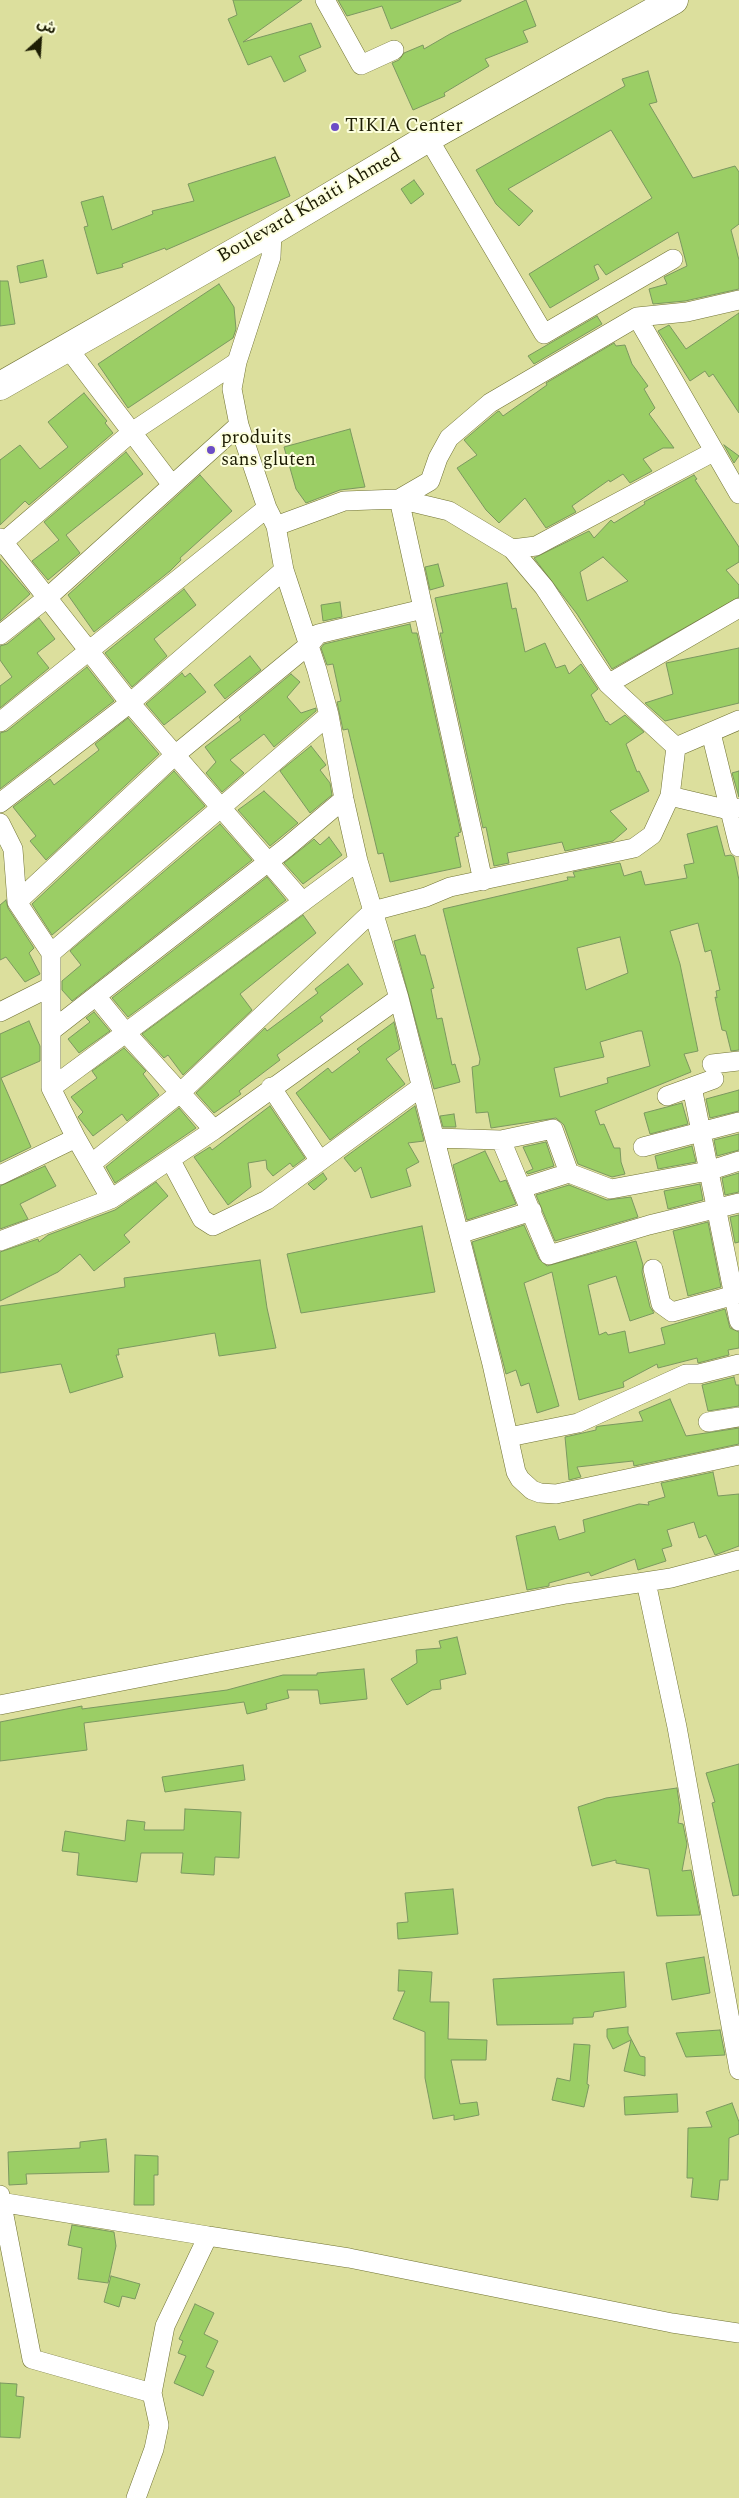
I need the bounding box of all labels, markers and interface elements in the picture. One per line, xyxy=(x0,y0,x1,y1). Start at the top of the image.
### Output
text: ش xyxy=(34,12,60,40)
north arrow xyxy=(15,15,65,65)
place label: TIKIA Center xyxy=(345,116,463,138)
marker: TIKIA Center xyxy=(329,121,341,133)
street label: Boulevard Khaiti Ahmed xyxy=(214,145,406,269)
place label: produits sans gluten xyxy=(221,428,316,472)
marker: produits sans gluten xyxy=(205,444,217,456)

